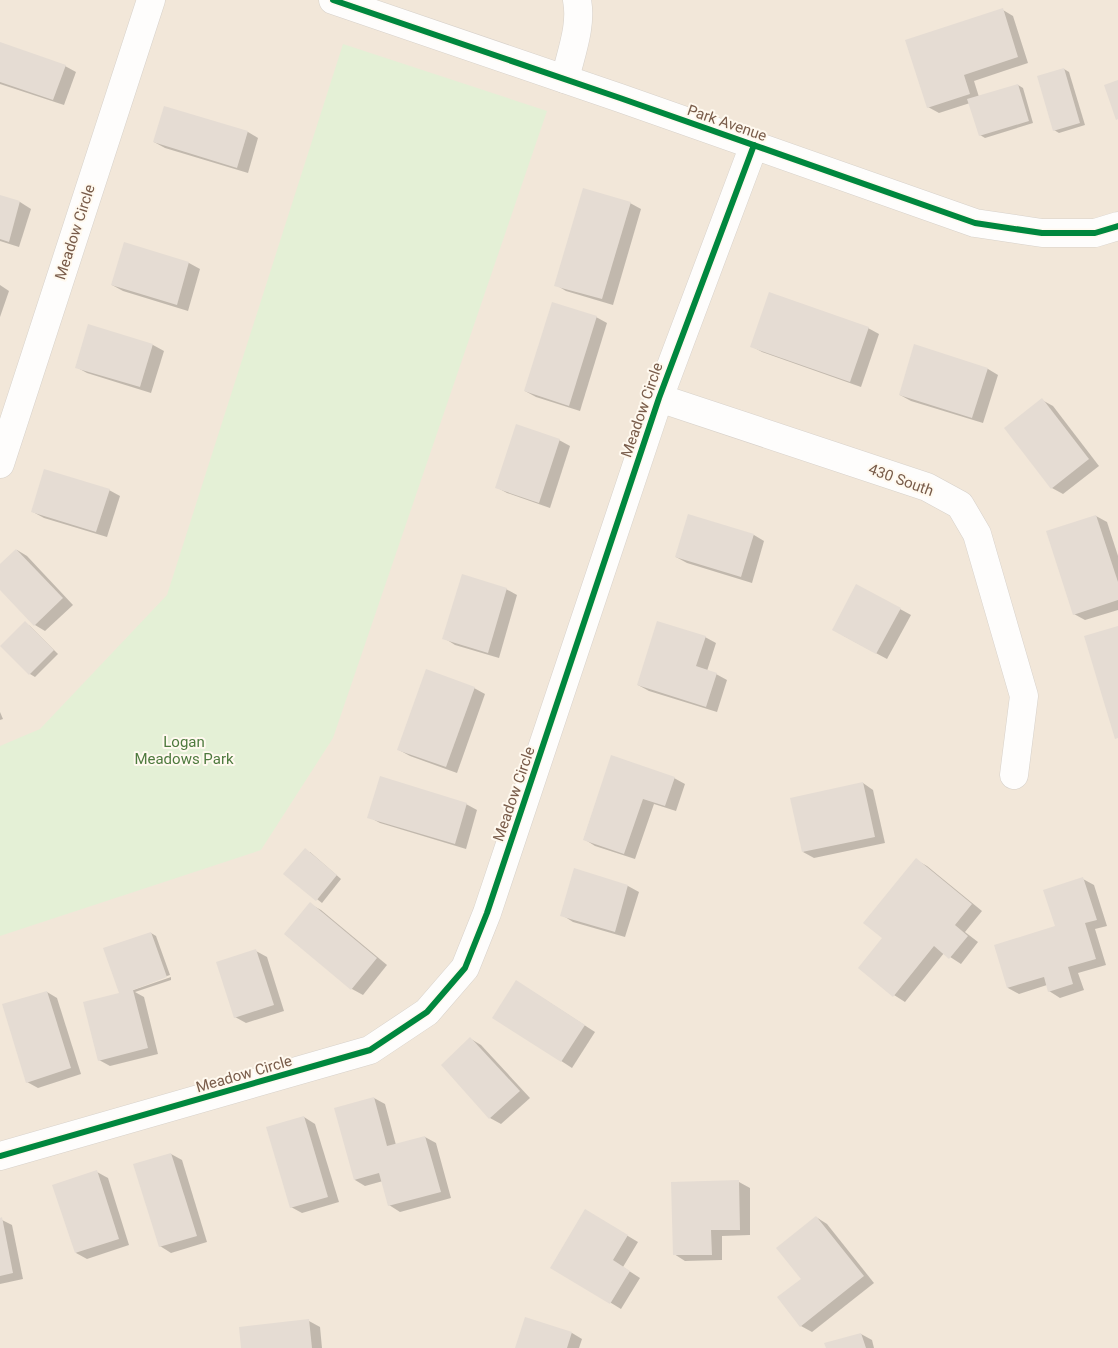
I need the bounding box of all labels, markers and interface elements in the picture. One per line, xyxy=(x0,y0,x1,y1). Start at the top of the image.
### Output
street label: Park Avenue xyxy=(685,101,769,145)
street label: Meadow Circle xyxy=(51,182,99,282)
street label: Meadow Circle xyxy=(617,360,667,460)
street label: 430 South xyxy=(866,460,936,500)
park label: Logan Meadows Park xyxy=(134,733,234,768)
street label: Meadow Circle xyxy=(489,744,539,844)
street label: Meadow Circle xyxy=(194,1052,294,1096)

